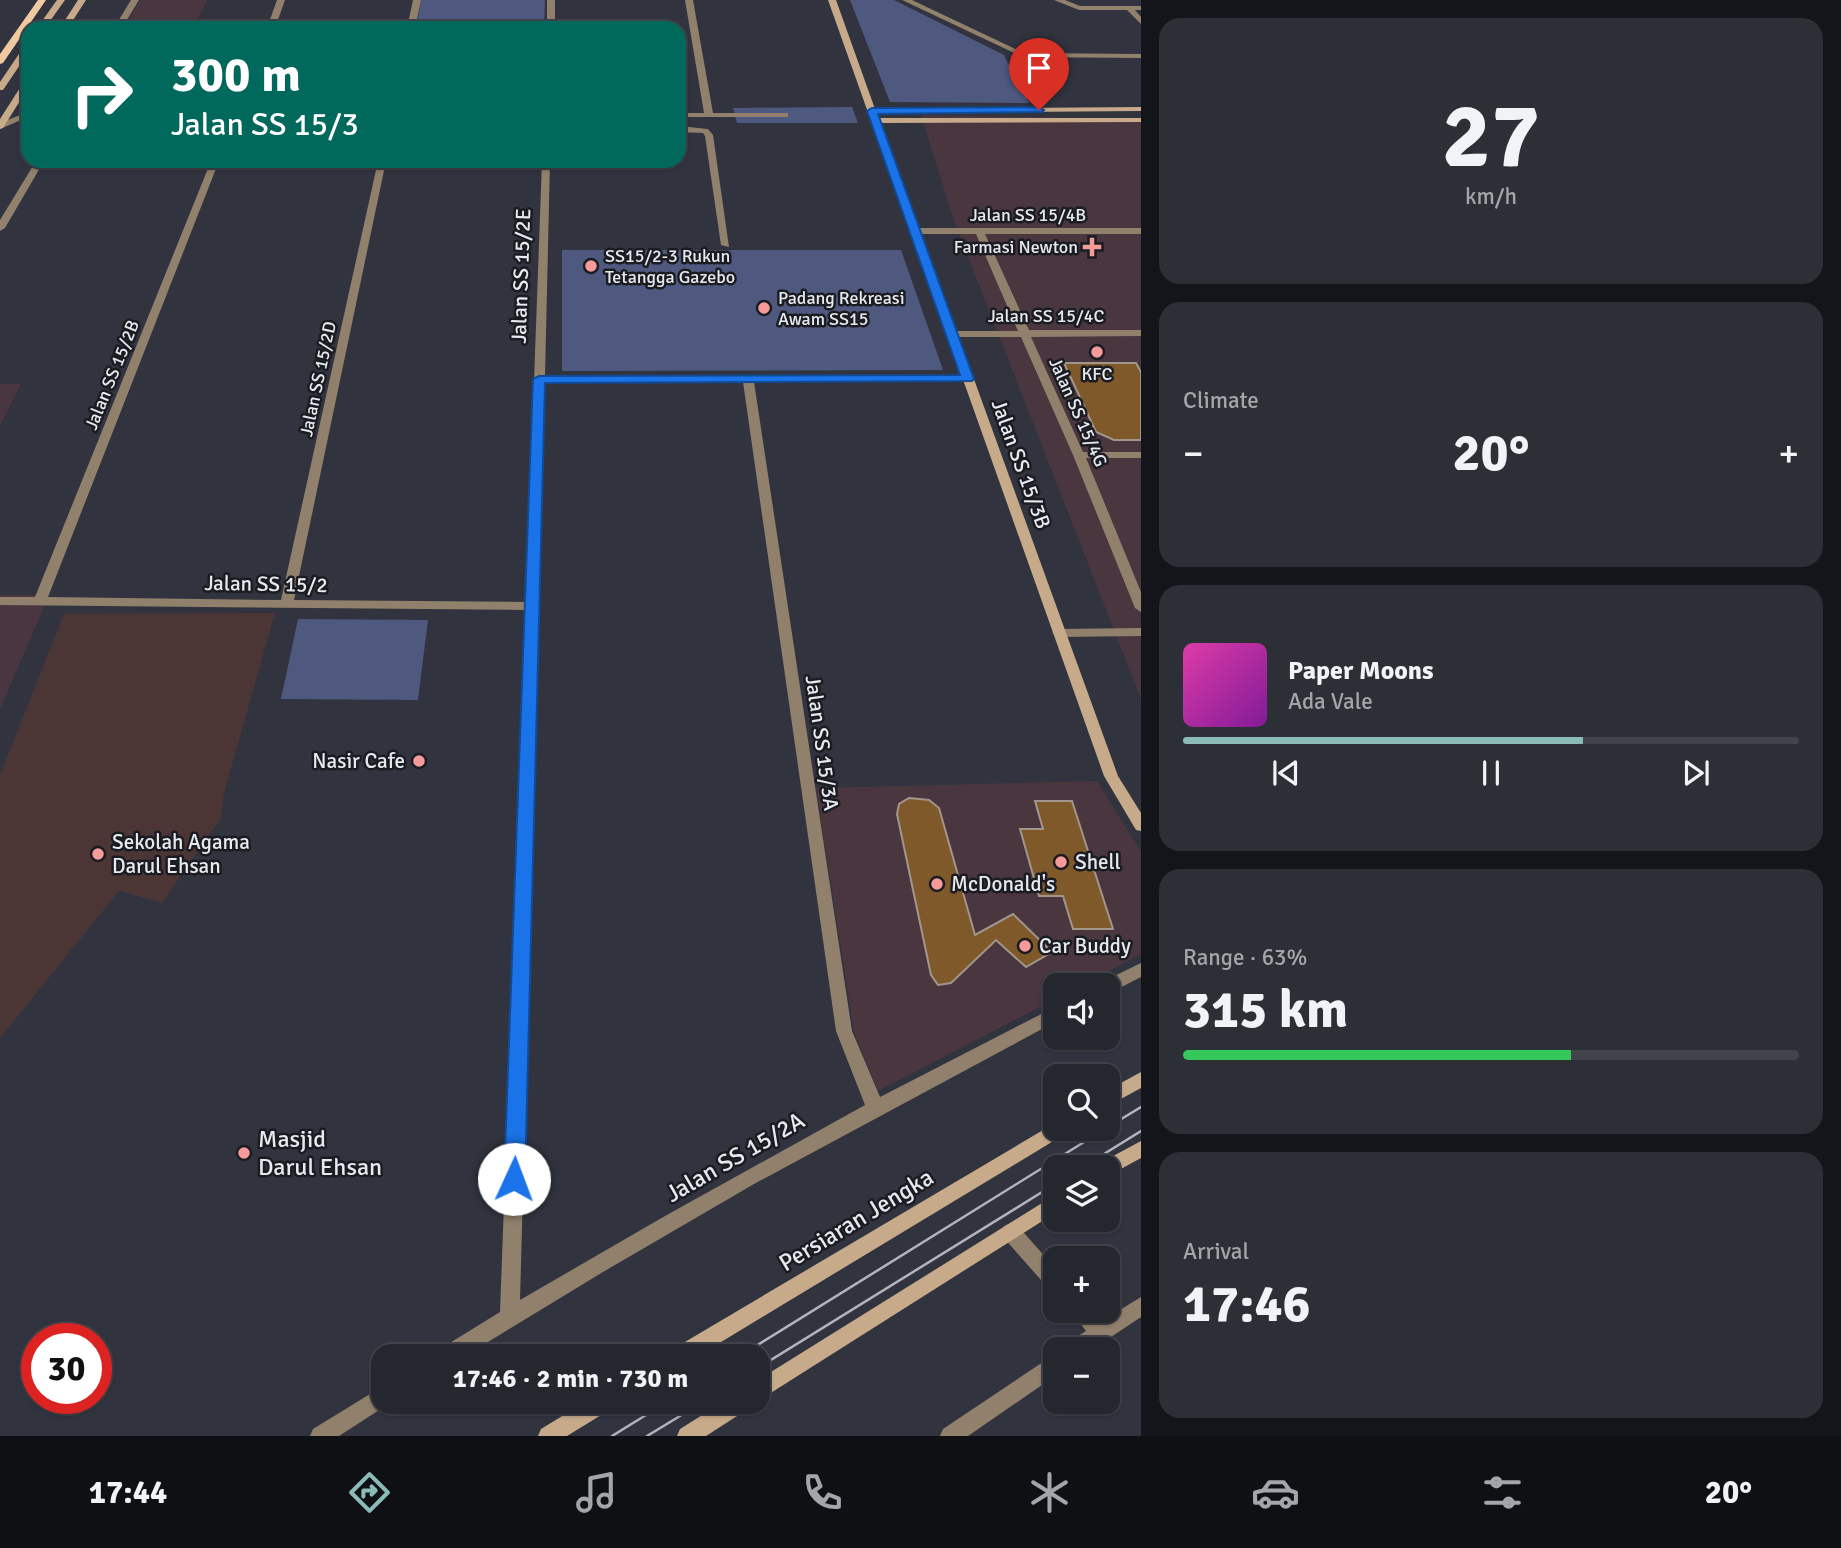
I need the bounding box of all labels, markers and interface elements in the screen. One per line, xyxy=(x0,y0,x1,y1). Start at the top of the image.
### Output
pin xyxy=(1009,38,1069,110)
text: 300 m xyxy=(171,45,301,105)
icon: right xyxy=(56,49,147,140)
icon: arrive xyxy=(1020,49,1058,87)
text: 27 xyxy=(1442,80,1540,193)
text: Jalan SS 15/3 xyxy=(171,105,359,144)
text: km/h xyxy=(1465,182,1517,211)
street label: Jalan SS 15/4B xyxy=(970,204,1086,226)
street label: Jalan SS 15/2E xyxy=(506,208,536,344)
place label: Farmasi Newton xyxy=(954,236,1078,258)
marker: Farmasi Newton xyxy=(1084,239,1100,255)
place label: SS15/2-3 Rukun Tetangga Gazebo xyxy=(605,245,735,288)
marker: SS15/2-3 Rukun Tetangga Gazebo xyxy=(583,258,599,274)
place label: Padang Rekreasi Awam SS15 xyxy=(778,287,905,330)
marker: Padang Rekreasi Awam SS15 xyxy=(756,300,772,316)
street label: Jalan SS 15/4C xyxy=(988,305,1104,327)
street label: Jalan SS 15/2B xyxy=(80,317,144,433)
street label: Jalan SS 15/2D xyxy=(295,319,341,439)
marker: KFC xyxy=(1089,344,1105,360)
street label: Jalan SS 15/4G xyxy=(1044,354,1112,470)
place label: KFC xyxy=(1082,363,1113,385)
text: Climate xyxy=(1183,386,1259,415)
street label: Jalan SS 15/3B xyxy=(986,396,1056,532)
text: 20° xyxy=(1453,421,1529,485)
text: − xyxy=(1183,430,1204,477)
text: + xyxy=(1778,430,1799,477)
street label: Jalan SS 15/2 xyxy=(204,570,328,598)
text: Paper Moons xyxy=(1288,655,1434,687)
street label: Jalan SS 15/3A xyxy=(800,674,844,812)
text: Ada Vale xyxy=(1288,687,1373,716)
place label: Nasir Cafe xyxy=(312,748,405,774)
marker: Nasir Cafe xyxy=(411,753,427,769)
icon: previous xyxy=(1267,754,1305,792)
icon: pause xyxy=(1472,754,1510,792)
icon: next xyxy=(1677,754,1715,792)
place label: Sekolah Agama Darul Ehsan xyxy=(112,829,250,879)
marker: Sekolah Agama Darul Ehsan xyxy=(90,846,106,862)
place label: Shell xyxy=(1075,849,1121,875)
marker: Shell xyxy=(1053,854,1069,870)
place label: McDonald's xyxy=(951,871,1055,897)
marker: McDonald's xyxy=(929,876,945,892)
place label: Car Buddy xyxy=(1039,933,1131,959)
marker: Car Buddy xyxy=(1017,938,1033,954)
text: Range · 63% xyxy=(1183,943,1307,972)
map controls xyxy=(1043,973,1120,1414)
button: sound xyxy=(1043,973,1120,1050)
text: 315 km xyxy=(1183,978,1348,1042)
button: search xyxy=(1043,1064,1120,1141)
street label: Jalan SS 15/2A xyxy=(660,1105,810,1209)
place label: Masjid Darul Ehsan xyxy=(258,1124,382,1182)
position arrow xyxy=(477,1142,551,1216)
marker: Masjid Darul Ehsan xyxy=(236,1145,252,1161)
button: layers xyxy=(1043,1155,1120,1232)
street label: Persiaran Jengka xyxy=(773,1162,939,1278)
text: Arrival xyxy=(1183,1237,1249,1266)
button: + xyxy=(1043,1246,1120,1323)
text: 17:46 xyxy=(1183,1272,1311,1336)
speed limit sign: 30 xyxy=(21,1323,112,1414)
button: − xyxy=(1043,1337,1120,1414)
text: 17:46 · 2 min · 730 m xyxy=(453,1363,688,1395)
icon: directions xyxy=(345,1468,394,1517)
icon: music xyxy=(572,1468,621,1517)
icon: phone xyxy=(798,1468,847,1517)
icon: climate xyxy=(1025,1468,1074,1517)
icon: car xyxy=(1251,1468,1300,1517)
icon: filters xyxy=(1478,1468,1527,1517)
text: 17:44 xyxy=(89,1473,167,1512)
text: 20° xyxy=(1705,1473,1752,1512)

